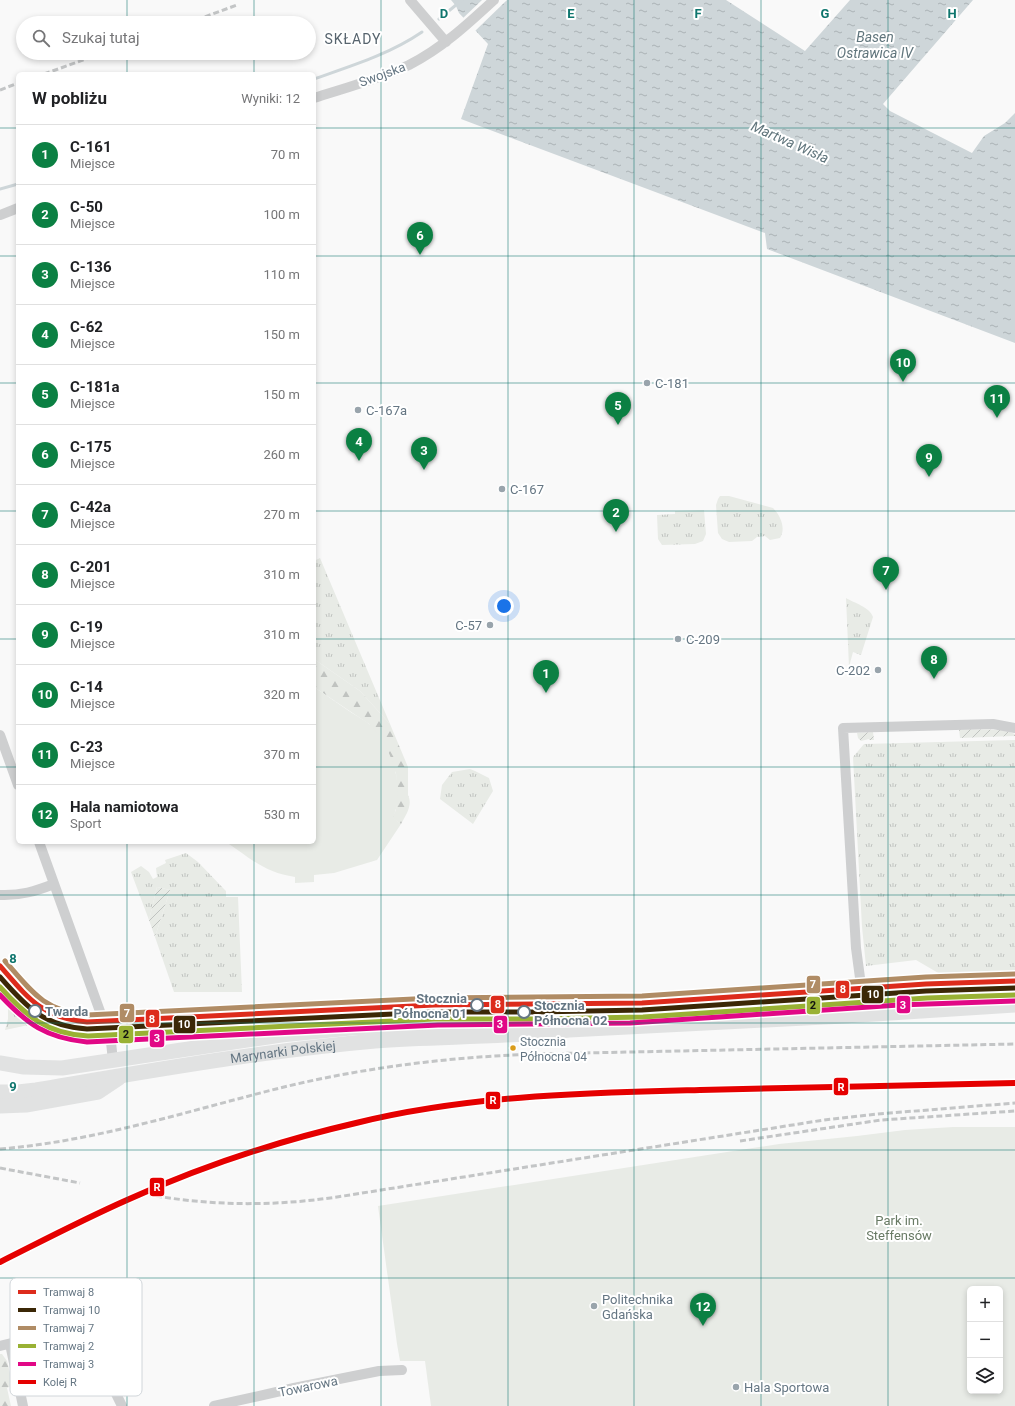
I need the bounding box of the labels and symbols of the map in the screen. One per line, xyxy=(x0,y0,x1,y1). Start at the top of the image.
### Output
text: D xyxy=(440,6,448,21)
text: E xyxy=(567,6,575,21)
text: F xyxy=(694,6,702,21)
text: G xyxy=(821,6,830,21)
text: H xyxy=(947,6,957,21)
water label: Basen Ostrawica IV xyxy=(837,29,915,61)
district label: SKŁADY xyxy=(324,31,382,47)
street label: Swojska xyxy=(357,59,407,90)
water label: Martwa Wisła xyxy=(749,118,831,166)
pin: 6 xyxy=(407,222,433,255)
pin: 10 xyxy=(890,349,916,382)
place label: C-181 xyxy=(655,376,689,391)
marker: C-181 xyxy=(642,378,652,388)
pin: 11 xyxy=(984,385,1010,418)
pin: 5 xyxy=(605,392,631,425)
place label: C-167a xyxy=(366,403,407,418)
marker: C-167a xyxy=(353,405,363,415)
pin: 4 xyxy=(346,428,372,461)
pin: 3 xyxy=(411,437,437,470)
pin: 9 xyxy=(916,444,942,477)
place label: C-167 xyxy=(510,482,544,497)
marker: C-167 xyxy=(497,484,507,494)
pin: 2 xyxy=(603,499,629,532)
pin: 7 xyxy=(873,557,899,590)
your location xyxy=(494,596,514,616)
place label: C-57 xyxy=(455,618,482,633)
marker: C-57 xyxy=(485,620,495,630)
place label: C-209 xyxy=(686,632,720,647)
marker: C-209 xyxy=(673,634,683,644)
pin: 8 xyxy=(921,646,947,679)
pin: 1 xyxy=(533,660,559,693)
place label: C-202 xyxy=(836,663,870,678)
marker: C-202 xyxy=(873,665,883,675)
text: 8 xyxy=(9,951,17,966)
line badge: 7 xyxy=(806,975,821,994)
text: 7 xyxy=(810,978,816,991)
line badge: 8 xyxy=(835,980,850,999)
text: 8 xyxy=(840,983,846,996)
line badge: 10 xyxy=(861,985,884,1004)
text: 10 xyxy=(867,988,879,1001)
place label: Stocznia Północna 01 xyxy=(394,991,467,1021)
line badge: 8 xyxy=(490,995,505,1014)
line badge: 3 xyxy=(896,995,911,1014)
line badge: 2 xyxy=(806,996,821,1015)
marker: Stocznia Północna 01 xyxy=(470,998,484,1012)
text: 8 xyxy=(495,998,501,1011)
place label: Stocznia Północna 02 xyxy=(534,998,607,1028)
text: 2 xyxy=(810,999,816,1012)
text: 3 xyxy=(900,999,906,1012)
line badge: 7 xyxy=(119,1003,135,1023)
marker: Twarda xyxy=(28,1004,42,1018)
place label: Twarda xyxy=(45,1004,88,1019)
marker: Stocznia Północna 02 xyxy=(517,1005,531,1019)
text: 7 xyxy=(124,1007,130,1020)
line badge: 8 xyxy=(145,1009,160,1028)
text: 8 xyxy=(149,1013,155,1026)
line badge: 10 xyxy=(173,1015,196,1034)
line badge: 3 xyxy=(493,1015,508,1034)
text: 10 xyxy=(178,1018,190,1031)
text: 3 xyxy=(497,1018,503,1031)
line badge: 2 xyxy=(118,1025,134,1044)
text: 2 xyxy=(123,1028,129,1041)
line badge: 3 xyxy=(149,1029,165,1048)
text: 3 xyxy=(154,1032,160,1045)
place label: Stocznia Północna 04 xyxy=(520,1035,587,1064)
street label: Marynarki Polskiej xyxy=(229,1038,336,1066)
marker: Stocznia Północna 04 xyxy=(508,1043,518,1053)
line badge: R xyxy=(833,1077,849,1096)
text: 9 xyxy=(9,1079,17,1094)
text: R xyxy=(837,1081,845,1094)
line badge: R xyxy=(485,1091,501,1110)
text: R xyxy=(489,1094,497,1107)
line badge: R xyxy=(149,1177,165,1197)
text: R xyxy=(153,1181,161,1194)
park label: Park im. Steffensów xyxy=(866,1213,932,1243)
legend xyxy=(10,1278,142,1396)
text: Tramwaj 8 xyxy=(43,1286,94,1299)
place label: Politechnika Gdańska xyxy=(602,1292,673,1322)
pin: 12 xyxy=(690,1293,716,1326)
marker: Politechnika Gdańska xyxy=(589,1301,599,1311)
text: Tramwaj 10 xyxy=(43,1304,100,1317)
text: Tramwaj 7 xyxy=(43,1322,94,1335)
text: Tramwaj 2 xyxy=(43,1340,94,1353)
text: Tramwaj 3 xyxy=(43,1358,94,1371)
street label: Towarowa xyxy=(277,1373,339,1400)
text: Kolej R xyxy=(43,1376,77,1389)
place label: Hala Sportowa xyxy=(744,1380,829,1395)
marker: Hala Sportowa xyxy=(731,1382,741,1392)

